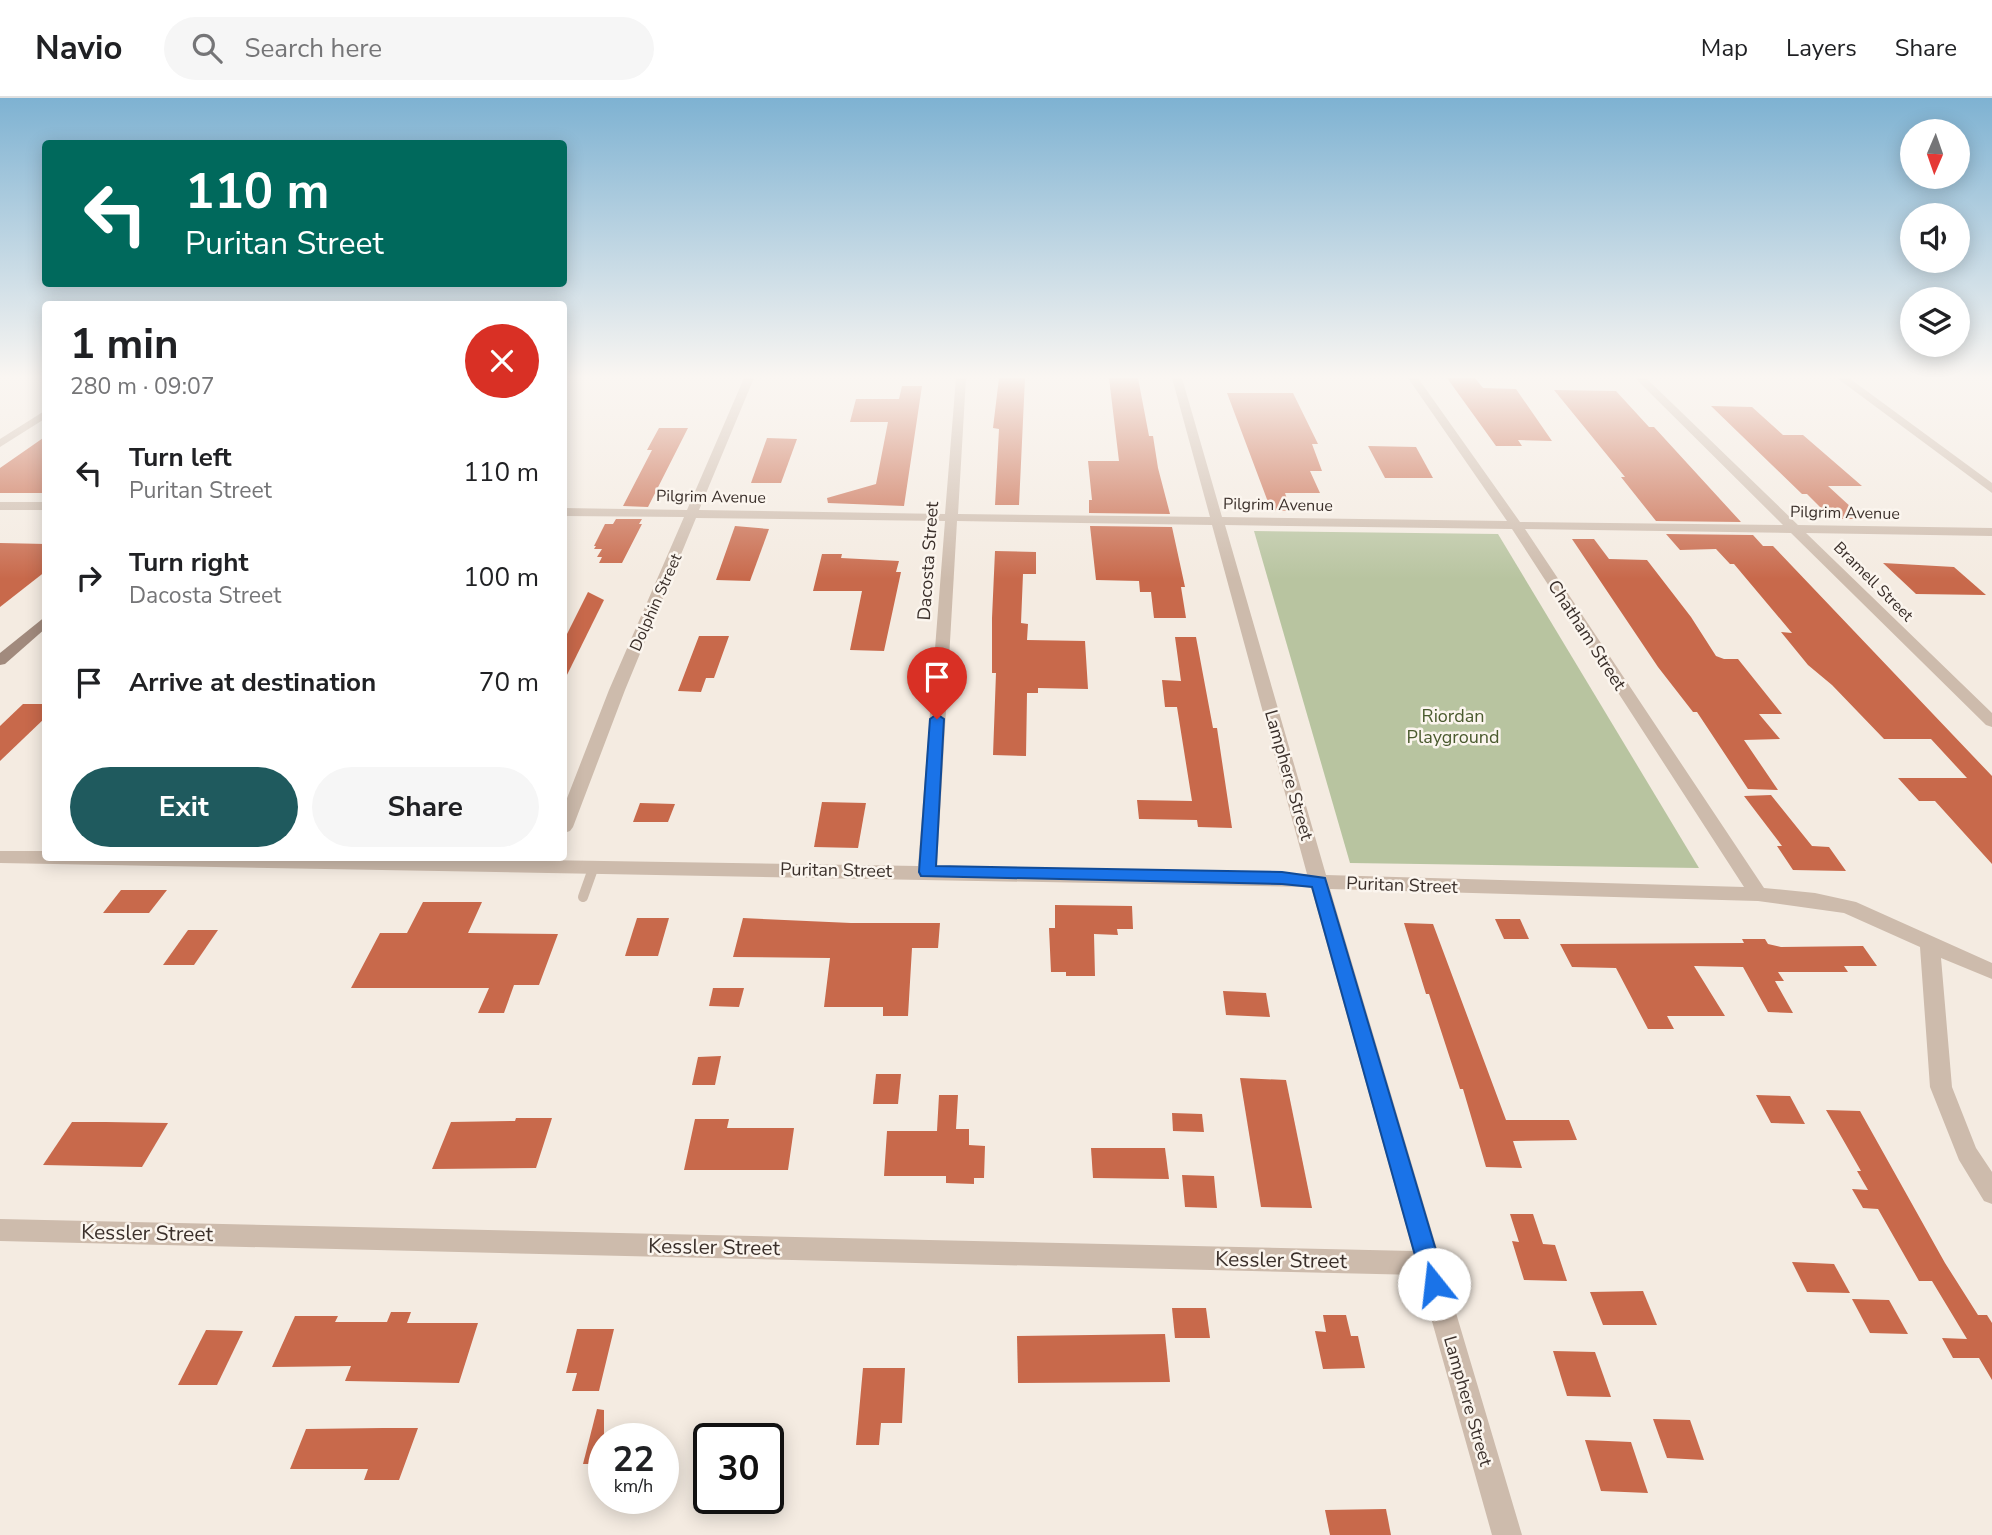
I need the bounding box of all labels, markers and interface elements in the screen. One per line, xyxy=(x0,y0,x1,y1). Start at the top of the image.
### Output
search box xyxy=(164,17,654,80)
text: Navio xyxy=(35,26,122,71)
icon: search xyxy=(188,29,226,67)
text: Search here xyxy=(244,31,382,66)
text: Map xyxy=(1701,32,1748,64)
text: Layers xyxy=(1786,32,1857,64)
text: Share xyxy=(1895,32,1957,64)
north arrow xyxy=(1900,119,1970,189)
map controls xyxy=(1900,119,1970,357)
text: 110 m xyxy=(185,158,329,225)
icon: left xyxy=(70,168,161,259)
button: sound xyxy=(1900,203,1970,273)
text: Puritan Street xyxy=(185,222,384,265)
button: layers xyxy=(1900,287,1970,357)
text: 1 min xyxy=(70,316,179,373)
button: close xyxy=(465,324,539,398)
text: 280 m · 09:07 xyxy=(70,371,215,402)
text: Turn left xyxy=(129,440,232,475)
icon: left xyxy=(70,454,108,492)
text: 110 m xyxy=(463,455,539,490)
text: Puritan Street xyxy=(129,475,272,506)
street label: Pilgrim Avenue xyxy=(656,485,766,509)
street label: Pilgrim Avenue xyxy=(1223,493,1333,517)
street label: Dacosta Street xyxy=(912,500,944,621)
street label: Pilgrim Avenue xyxy=(1790,501,1900,525)
street label: Bramell Street xyxy=(1829,537,1918,627)
text: Turn right xyxy=(129,545,248,580)
street label: Dolphin Street xyxy=(625,550,687,655)
icon: right xyxy=(70,559,108,597)
text: 100 m xyxy=(463,560,539,595)
street label: Chatham Street xyxy=(1542,575,1632,695)
text: Dacosta Street xyxy=(129,580,281,611)
pin xyxy=(907,647,967,719)
icon: arrive xyxy=(918,658,956,696)
icon: arrive xyxy=(70,664,108,702)
text: Arrive at destination xyxy=(129,665,376,700)
text: 70 m xyxy=(479,665,539,700)
park label: Riordan Playground xyxy=(1407,704,1500,749)
street label: Lamphere Street xyxy=(1259,707,1319,844)
button: Exit xyxy=(70,767,298,847)
button: Share xyxy=(312,767,539,847)
street label: Puritan Street xyxy=(780,857,893,883)
street label: Puritan Street xyxy=(1346,871,1459,899)
street label: Kessler Street xyxy=(81,1218,214,1248)
street label: Kessler Street xyxy=(648,1232,781,1262)
street label: Kessler Street xyxy=(1215,1245,1348,1275)
position arrow xyxy=(1397,1247,1471,1321)
street label: Lamphere Street xyxy=(1438,1333,1498,1470)
speed limit sign: 30 xyxy=(693,1423,784,1514)
text: 22 xyxy=(612,1436,655,1483)
text: km/h xyxy=(614,1474,653,1498)

